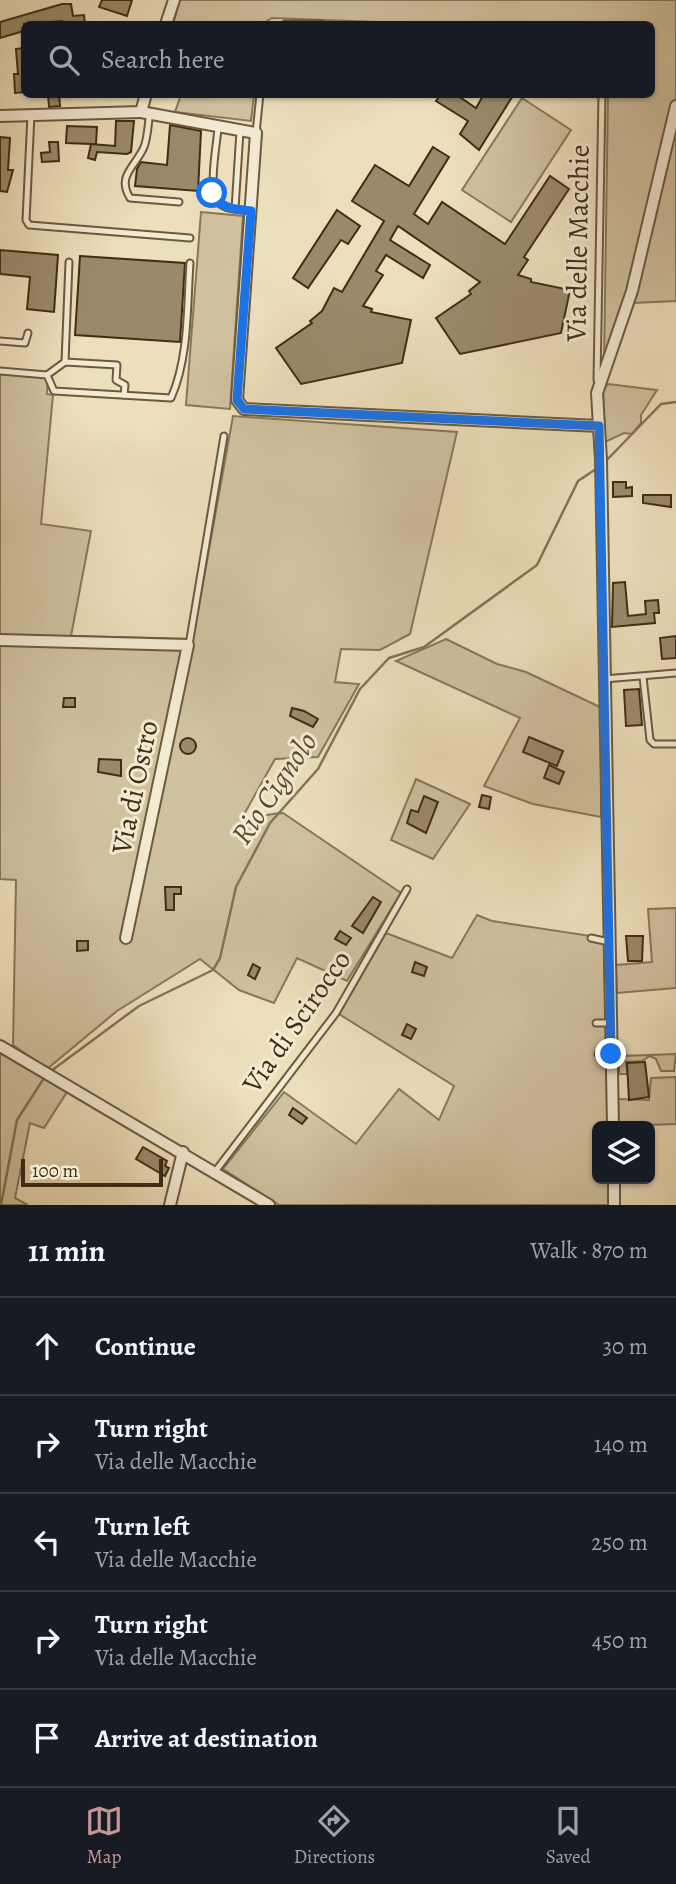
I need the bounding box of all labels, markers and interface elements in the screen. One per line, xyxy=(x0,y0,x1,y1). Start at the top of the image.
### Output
search box xyxy=(21,21,655,98)
icon: search xyxy=(45,41,83,79)
text: Search here xyxy=(101,42,225,77)
street label: Via delle Macchie xyxy=(557,144,599,343)
route start xyxy=(196,177,227,208)
street label: Via di Ostro xyxy=(102,717,168,858)
water label: Rio Cignolo xyxy=(222,724,326,852)
street label: Via di Scirocco xyxy=(233,943,360,1101)
route end xyxy=(595,1038,626,1069)
map controls xyxy=(592,1121,655,1184)
button: layers xyxy=(592,1121,655,1184)
scale bar xyxy=(21,1156,163,1188)
text: 100 m xyxy=(32,1158,78,1184)
text: 11 min xyxy=(28,1231,105,1271)
text: Walk · 870 m xyxy=(530,1235,648,1266)
icon: ahead xyxy=(28,1327,66,1365)
text: Continue xyxy=(95,1329,196,1364)
text: 30 m xyxy=(602,1331,648,1362)
text: Turn right xyxy=(95,1411,208,1446)
icon: right xyxy=(28,1425,66,1463)
text: 140 m xyxy=(594,1429,648,1460)
text: Via delle Macchie xyxy=(95,1446,257,1477)
text: Turn left xyxy=(95,1509,190,1544)
icon: left xyxy=(28,1523,66,1561)
text: 250 m xyxy=(591,1527,648,1558)
text: Via delle Macchie xyxy=(95,1544,257,1575)
text: Turn right xyxy=(95,1607,208,1642)
icon: right xyxy=(28,1621,66,1659)
text: 450 m xyxy=(592,1625,648,1656)
text: Via delle Macchie xyxy=(95,1642,257,1673)
icon: arrive xyxy=(28,1719,66,1757)
text: Arrive at destination xyxy=(95,1721,318,1756)
tab: Map xyxy=(85,1802,123,1870)
tab: Directions xyxy=(294,1802,375,1870)
tab: Saved xyxy=(546,1802,591,1870)

